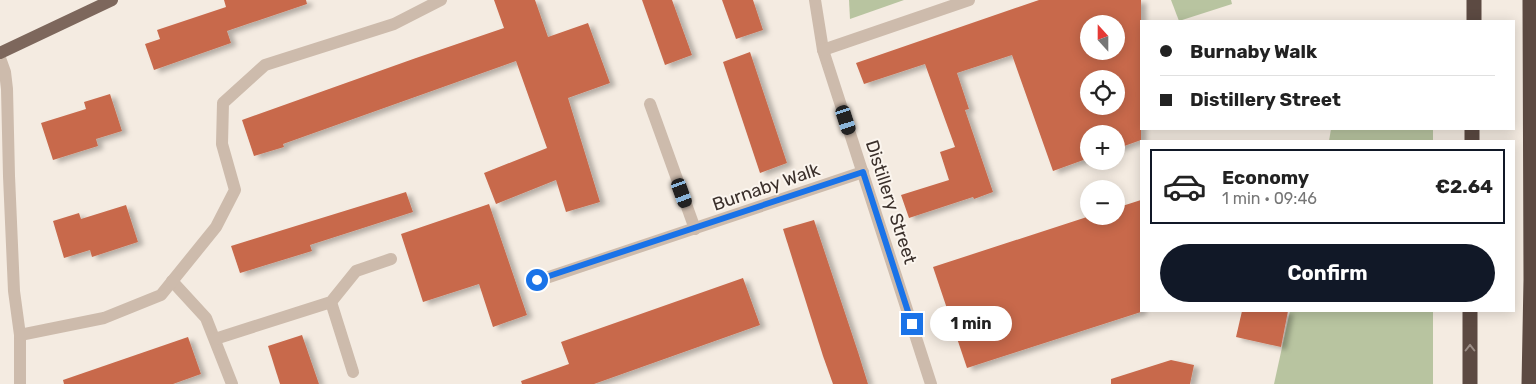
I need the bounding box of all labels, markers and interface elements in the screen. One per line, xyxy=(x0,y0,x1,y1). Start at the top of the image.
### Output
north arrow xyxy=(1080,15,1125,60)
map controls xyxy=(1080,15,1125,225)
text: Burnaby Walk xyxy=(1190,40,1317,63)
button: locate xyxy=(1080,70,1125,115)
text: Distillery Street xyxy=(1190,88,1341,111)
car xyxy=(834,103,857,137)
button: + xyxy=(1080,125,1125,170)
street label: Distillery Street xyxy=(861,137,921,267)
street label: Burnaby Walk xyxy=(709,158,823,216)
icon: car xyxy=(1162,164,1207,209)
text: Economy xyxy=(1222,166,1309,189)
text: €2.64 xyxy=(1435,175,1493,198)
car xyxy=(669,176,694,210)
button: − xyxy=(1080,180,1125,225)
text: 1 min · 09:46 xyxy=(1222,189,1317,208)
button: Confirm xyxy=(1160,244,1495,302)
route start xyxy=(526,269,548,291)
callout: 1 min xyxy=(930,306,1012,342)
route end xyxy=(901,313,923,335)
text: 1 min xyxy=(951,314,991,333)
one-way arrow xyxy=(1465,343,1475,351)

